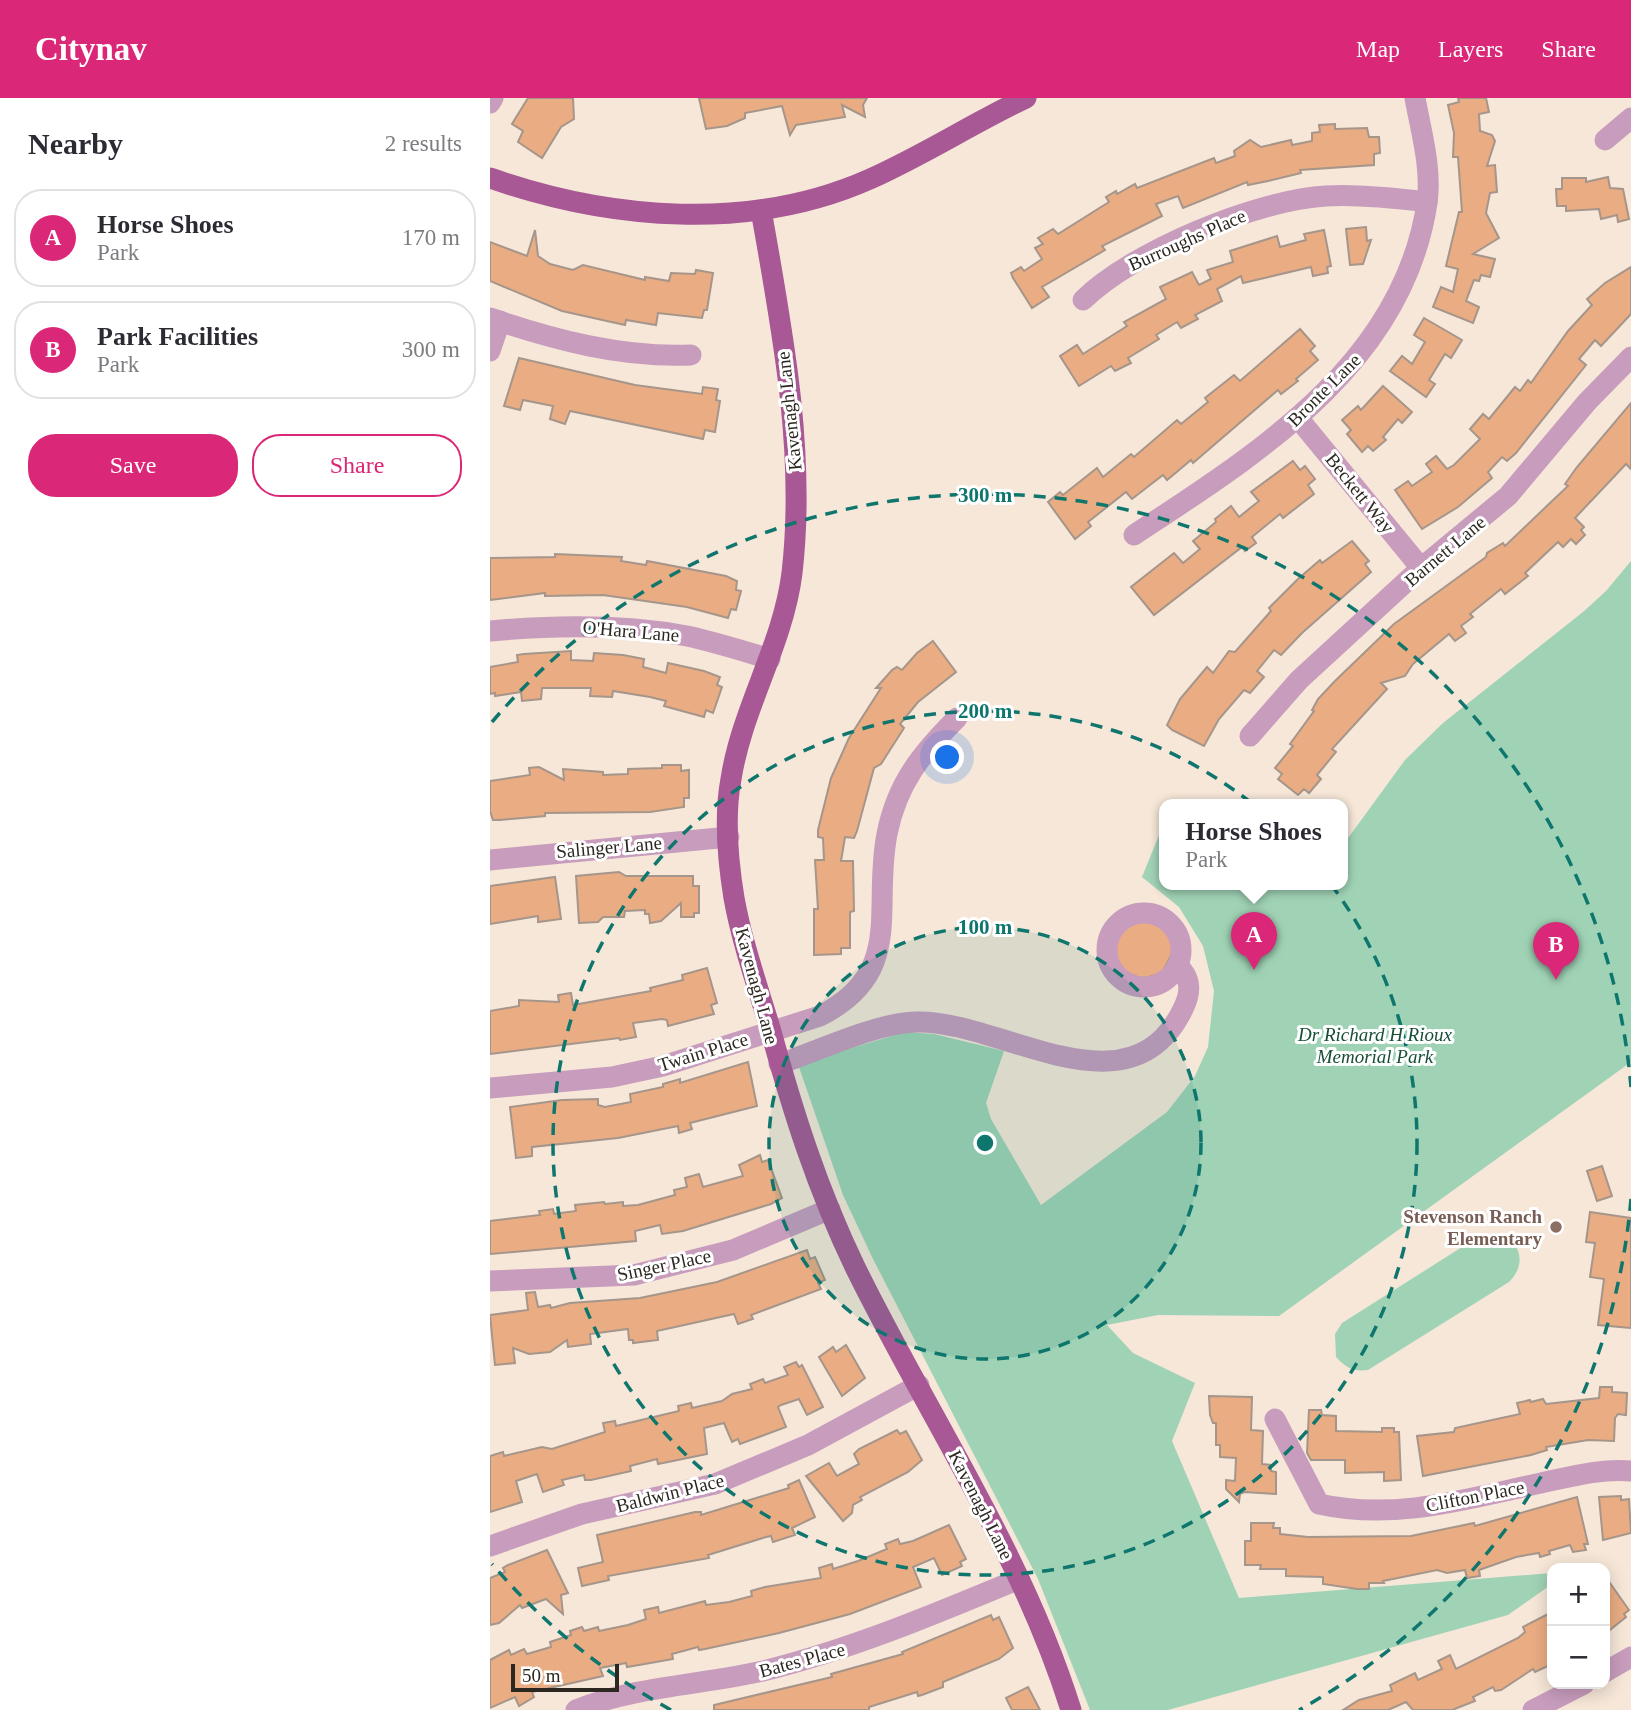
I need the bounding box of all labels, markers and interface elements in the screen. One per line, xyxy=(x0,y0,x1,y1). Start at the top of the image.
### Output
text: Citynav xyxy=(35,31,147,67)
text: Map xyxy=(1356,36,1400,62)
text: Layers xyxy=(1438,36,1503,62)
text: Share xyxy=(1541,36,1596,62)
text: Nearby xyxy=(28,127,123,160)
text: 2 results xyxy=(385,131,462,156)
street label: Burroughs Place xyxy=(1125,205,1249,275)
text: Horse Shoes xyxy=(97,210,234,239)
text: A xyxy=(45,225,61,250)
text: 170 m xyxy=(402,225,460,250)
text: Park xyxy=(97,240,139,265)
text: Park Facilities xyxy=(97,322,258,351)
text: B xyxy=(45,337,61,362)
text: 300 m xyxy=(402,337,460,362)
street label: Bronte Lane xyxy=(1283,349,1365,431)
street label: Kavenagh Lane xyxy=(772,350,806,472)
text: Park xyxy=(97,352,139,377)
button: Save xyxy=(28,434,238,497)
button: Share xyxy=(252,434,462,497)
street label: Beckett Way xyxy=(1321,449,1399,538)
text: 300 m xyxy=(958,483,1013,507)
street label: Barnett Lane xyxy=(1400,511,1490,591)
street label: O'Hara Lane xyxy=(582,616,680,646)
text: 200 m xyxy=(958,699,1013,723)
your location xyxy=(930,740,964,774)
popup xyxy=(1159,799,1348,890)
text: Horse Shoes xyxy=(1185,817,1322,846)
street label: Salinger Lane xyxy=(555,832,663,862)
text: Park xyxy=(1185,847,1227,872)
pin: A xyxy=(1231,912,1277,970)
text: 100 m xyxy=(958,915,1013,939)
pin: B xyxy=(1533,922,1579,980)
street label: Kavenagh Lane xyxy=(731,925,783,1047)
park label: Dr Richard H Rioux Memorial Park xyxy=(1297,1024,1453,1067)
street label: Twain Place xyxy=(655,1028,751,1076)
centre of rings xyxy=(973,1131,997,1155)
place label: Stevenson Ranch Elementary xyxy=(1403,1206,1542,1249)
marker: Stevenson Ranch Elementary xyxy=(1548,1219,1564,1235)
street label: Singer Place xyxy=(615,1245,713,1285)
street label: Kavenagh Lane xyxy=(944,1447,1018,1563)
street label: Baldwin Place xyxy=(614,1469,726,1517)
street label: Clifton Place xyxy=(1424,1476,1526,1516)
map controls xyxy=(1547,1563,1610,1689)
button: + xyxy=(1547,1563,1610,1626)
button: − xyxy=(1547,1626,1610,1689)
street label: Bates Place xyxy=(757,1638,847,1682)
scale bar xyxy=(511,1661,620,1693)
text: 50 m xyxy=(522,1665,561,1686)

